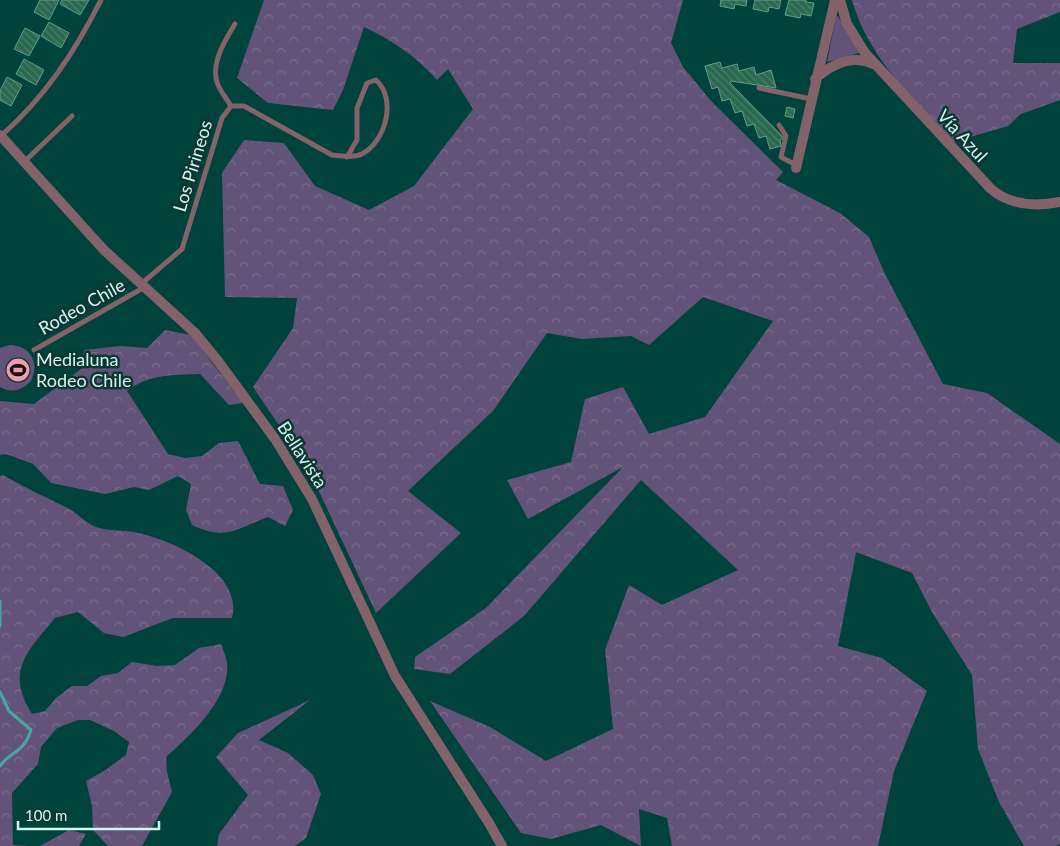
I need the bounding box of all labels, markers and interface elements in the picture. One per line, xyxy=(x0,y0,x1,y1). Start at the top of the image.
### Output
street label: Vía Azul xyxy=(933,105,992,166)
street label: Los Pirineos xyxy=(168,117,216,214)
street label: Rodeo Chile xyxy=(34,273,129,339)
place label: Medialuna Rodeo Chile xyxy=(36,348,131,391)
sports icon: Medialuna Rodeo Chile xyxy=(5,357,31,383)
street label: Bellavista xyxy=(273,417,333,492)
scale bar xyxy=(18,798,159,830)
text: 100 m xyxy=(25,806,67,824)

